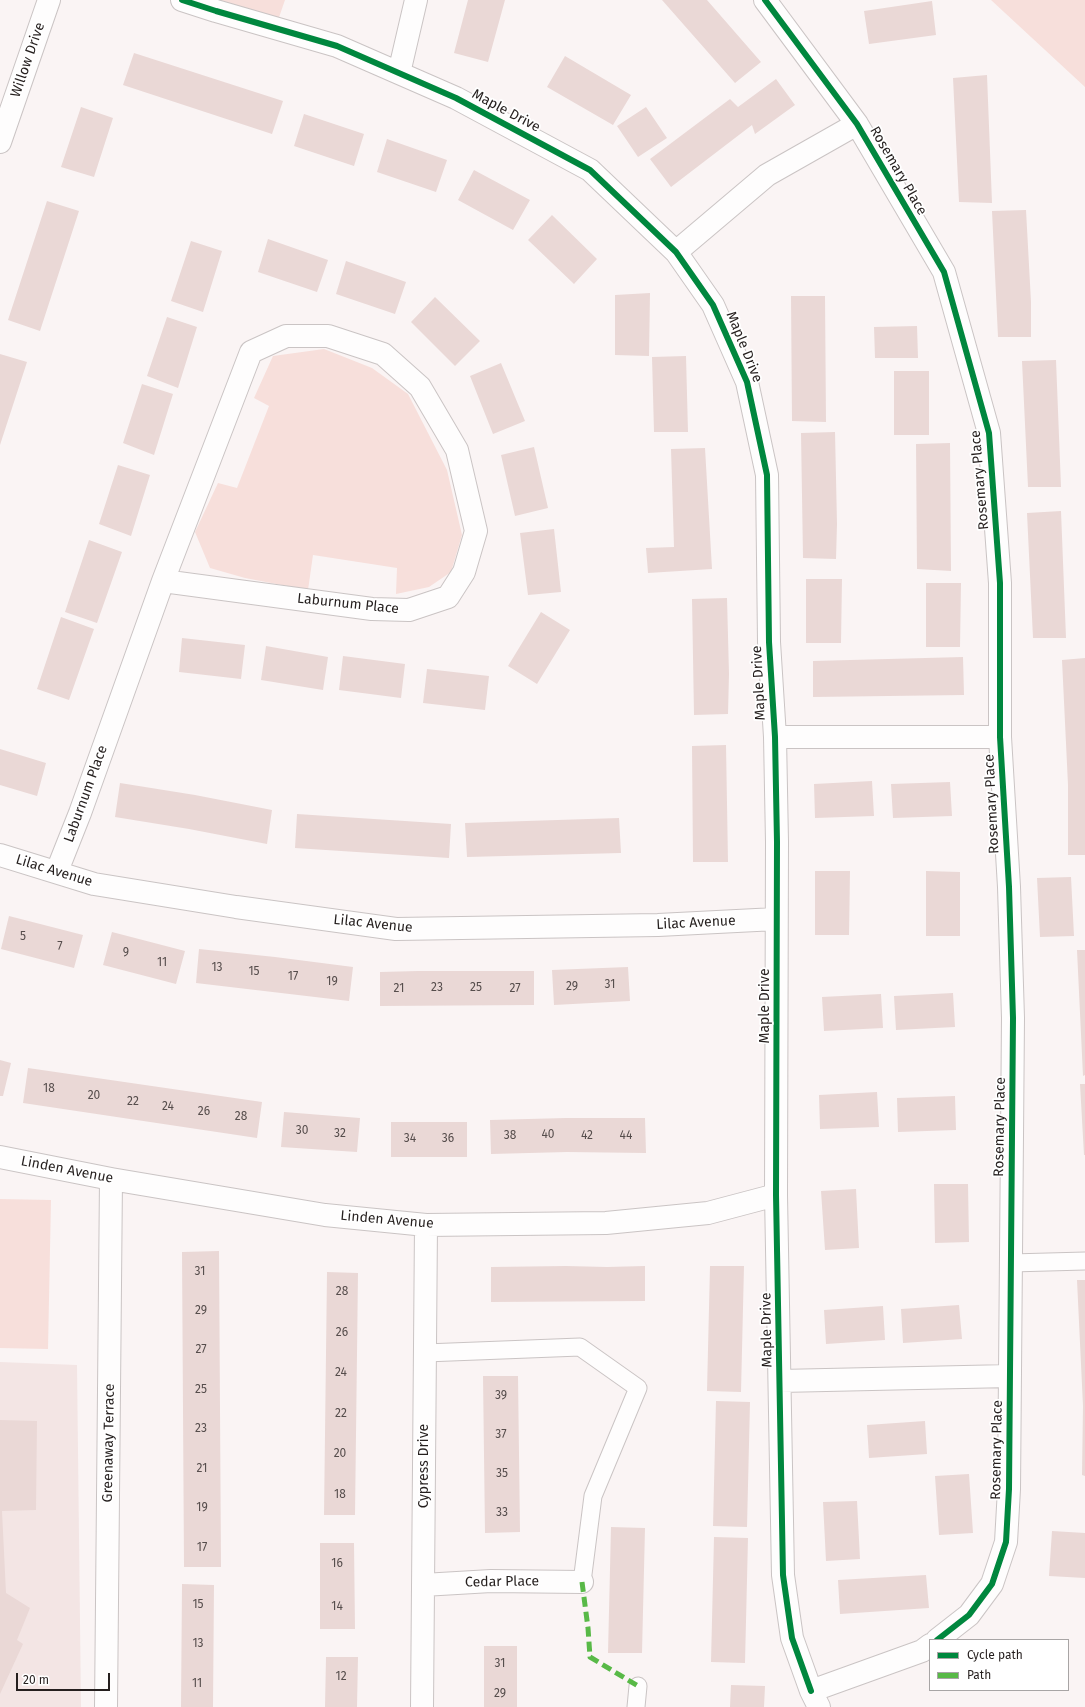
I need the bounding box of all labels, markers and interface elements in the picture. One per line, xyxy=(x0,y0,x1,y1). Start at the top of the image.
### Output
street label: Willow Drive xyxy=(7,20,49,100)
street label: Maple Drive xyxy=(469,86,543,136)
street label: Rosemary Place xyxy=(866,124,930,218)
street label: Maple Drive xyxy=(722,309,766,385)
street label: Rosemary Place xyxy=(967,430,993,530)
street label: Laburnum Place xyxy=(296,590,400,618)
street label: Maple Drive xyxy=(749,645,769,721)
street label: Laburnum Place xyxy=(61,743,111,845)
street label: Rosemary Place xyxy=(981,754,1003,854)
street label: Lilac Avenue xyxy=(14,851,94,891)
street label: Lilac Avenue xyxy=(333,911,413,937)
street label: Lilac Avenue xyxy=(656,913,736,933)
house number: 5 xyxy=(20,930,26,944)
house number: 7 xyxy=(57,940,63,954)
house number: 9 xyxy=(123,946,129,960)
house number: 11 xyxy=(157,956,167,970)
house number: 13 xyxy=(211,961,223,975)
house number: 15 xyxy=(248,965,260,979)
street label: Maple Drive xyxy=(757,968,773,1044)
house number: 17 xyxy=(288,970,298,984)
house number: 19 xyxy=(326,975,338,989)
house number: 31 xyxy=(605,978,615,992)
house number: 29 xyxy=(566,980,578,994)
house number: 23 xyxy=(431,981,443,995)
house number: 25 xyxy=(470,981,482,995)
house number: 21 xyxy=(394,982,404,996)
house number: 27 xyxy=(509,982,521,996)
street label: Rosemary Place xyxy=(991,1077,1009,1177)
house number: 18 xyxy=(43,1082,55,1096)
house number: 20 xyxy=(88,1089,100,1103)
house number: 22 xyxy=(127,1095,139,1109)
house number: 24 xyxy=(162,1100,174,1114)
house number: 26 xyxy=(198,1105,210,1119)
house number: 28 xyxy=(235,1110,247,1124)
house number: 30 xyxy=(296,1124,308,1138)
house number: 32 xyxy=(334,1127,346,1141)
house number: 40 xyxy=(541,1128,555,1142)
house number: 38 xyxy=(504,1129,516,1143)
house number: 42 xyxy=(581,1129,593,1143)
house number: 44 xyxy=(620,1129,632,1143)
house number: 34 xyxy=(404,1132,416,1146)
house number: 36 xyxy=(442,1132,454,1146)
street label: Linden Avenue xyxy=(20,1153,114,1187)
street label: Linden Avenue xyxy=(340,1208,434,1232)
house number: 31 xyxy=(195,1265,205,1279)
house number: 28 xyxy=(336,1285,348,1299)
street label: Maple Drive xyxy=(758,1292,776,1368)
house number: 29 xyxy=(195,1304,207,1318)
house number: 26 xyxy=(336,1326,348,1340)
house number: 27 xyxy=(195,1343,207,1357)
house number: 24 xyxy=(335,1366,347,1380)
street label: Greenaway Terrace xyxy=(100,1383,118,1503)
house number: 25 xyxy=(195,1383,207,1397)
house number: 39 xyxy=(495,1389,507,1403)
street label: Rosemary Place xyxy=(988,1400,1006,1500)
house number: 22 xyxy=(335,1407,347,1421)
house number: 23 xyxy=(195,1422,207,1436)
street label: Cypress Drive xyxy=(416,1424,432,1508)
house number: 37 xyxy=(495,1428,507,1442)
house number: 20 xyxy=(334,1447,346,1461)
house number: 21 xyxy=(197,1462,207,1476)
house number: 35 xyxy=(496,1467,508,1481)
house number: 18 xyxy=(334,1488,346,1502)
house number: 19 xyxy=(196,1501,208,1515)
house number: 33 xyxy=(496,1506,508,1520)
house number: 17 xyxy=(197,1541,207,1555)
house number: 16 xyxy=(331,1557,343,1571)
street label: Cedar Place xyxy=(465,1573,539,1591)
house number: 15 xyxy=(192,1598,204,1612)
house number: 14 xyxy=(331,1600,343,1614)
house number: 13 xyxy=(192,1637,204,1651)
legend xyxy=(929,1639,1069,1691)
text: Cycle path xyxy=(967,1648,1023,1662)
house number: 31 xyxy=(495,1657,505,1671)
scale bar xyxy=(18,1665,112,1691)
text: Path xyxy=(967,1668,991,1682)
house number: 12 xyxy=(335,1670,347,1684)
text: 20 m xyxy=(23,1673,49,1687)
house number: 11 xyxy=(192,1677,202,1691)
house number: 29 xyxy=(494,1687,506,1701)

